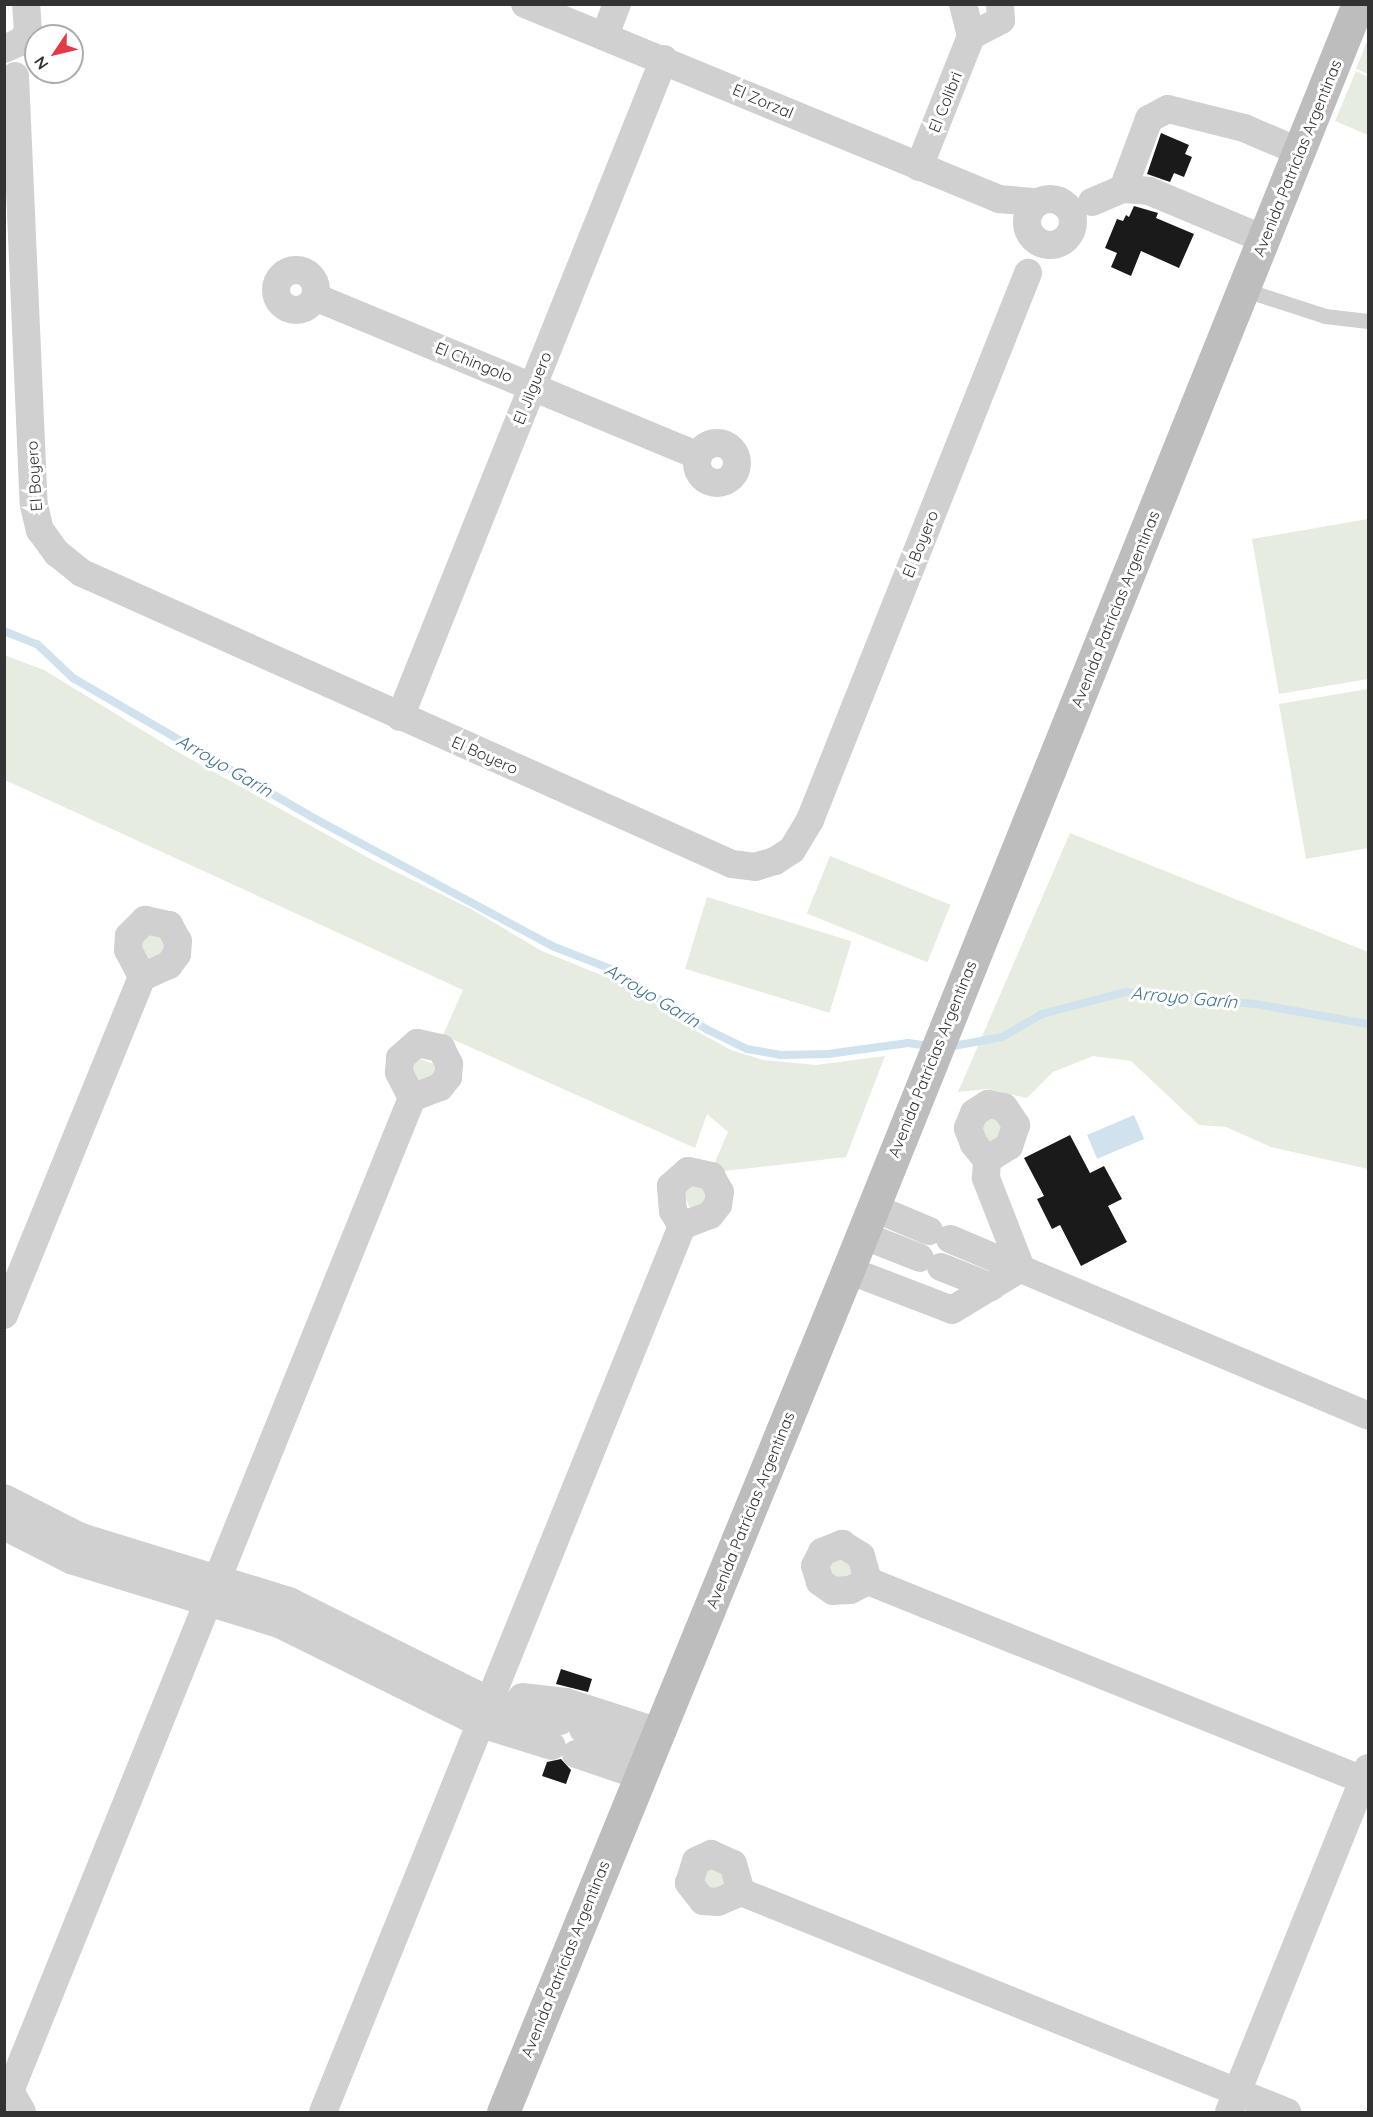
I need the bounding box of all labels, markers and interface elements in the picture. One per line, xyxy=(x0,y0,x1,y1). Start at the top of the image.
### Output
north arrow xyxy=(24,24,84,84)
text: N xyxy=(29,53,52,74)
street label: Avenida Patricias Argentinas xyxy=(1249,57,1345,259)
street label: El Colibri xyxy=(924,69,966,135)
street label: El Zorzal xyxy=(730,80,796,122)
street label: El Chingolo xyxy=(432,338,516,386)
street label: El Jilguero xyxy=(509,349,555,427)
street label: El Boyero xyxy=(22,440,46,512)
street label: El Boyero xyxy=(898,508,942,580)
street label: Avenida Patricias Argentinas xyxy=(1067,508,1163,710)
water label: Arroyo Garín xyxy=(172,730,276,802)
street label: El Boyero xyxy=(449,732,521,778)
street label: Avenida Patricias Argentinas xyxy=(884,958,980,1160)
water label: Arroyo Garín xyxy=(601,959,703,1033)
water label: Arroyo Garín xyxy=(1130,983,1238,1013)
street label: Avenida Patricias Argentinas xyxy=(702,1409,798,1611)
street label: Avenida Patricias Argentinas xyxy=(517,1858,613,2060)

